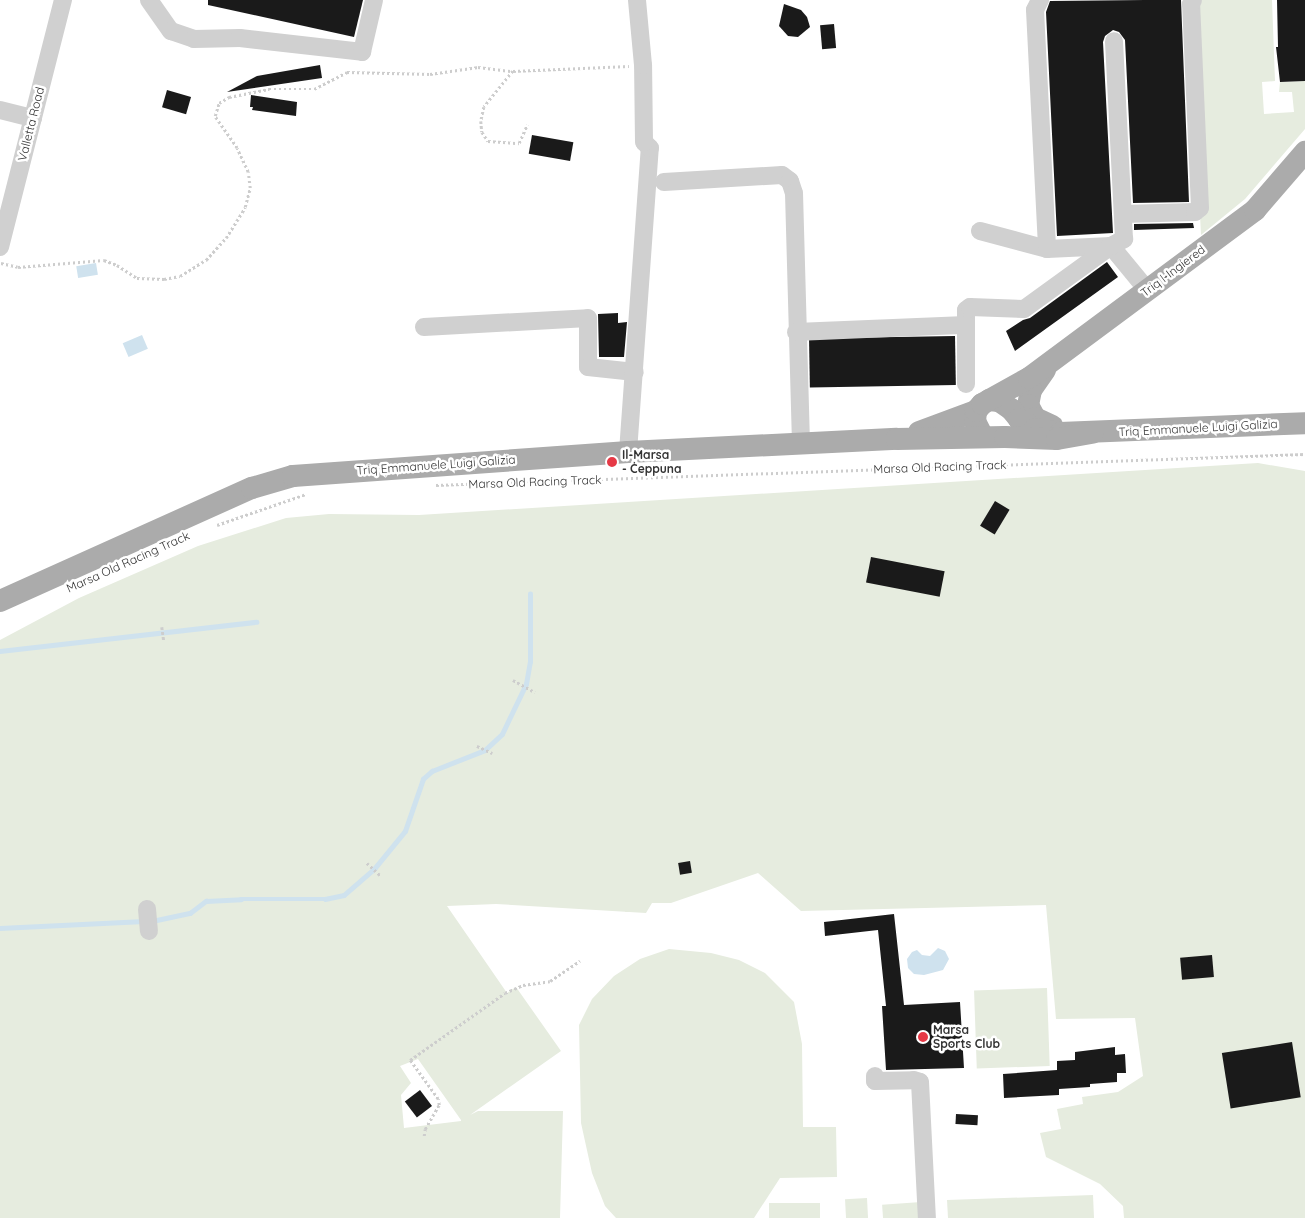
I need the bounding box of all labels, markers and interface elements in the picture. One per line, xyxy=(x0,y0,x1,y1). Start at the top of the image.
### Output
street label: Valletta Road xyxy=(15,86,47,162)
street label: Triq l-Ingiered xyxy=(1138,242,1208,300)
street label: Triq Emmanuele Luigi Galizia xyxy=(1118,417,1278,439)
place label: Il-Marsa - Ċeppuna xyxy=(622,448,682,476)
street label: Triq Emmanuele Luigi Galizia xyxy=(356,452,516,478)
marker: Il-Marsa - Ċeppuna xyxy=(606,456,618,468)
street label: Marsa Old Racing Track xyxy=(873,457,1007,477)
street label: Marsa Old Racing Track xyxy=(468,472,602,492)
street label: Marsa Old Racing Track xyxy=(64,528,192,596)
place label: Marsa Sports Club xyxy=(933,1023,1000,1051)
marker: Marsa Sports Club xyxy=(917,1031,929,1043)

